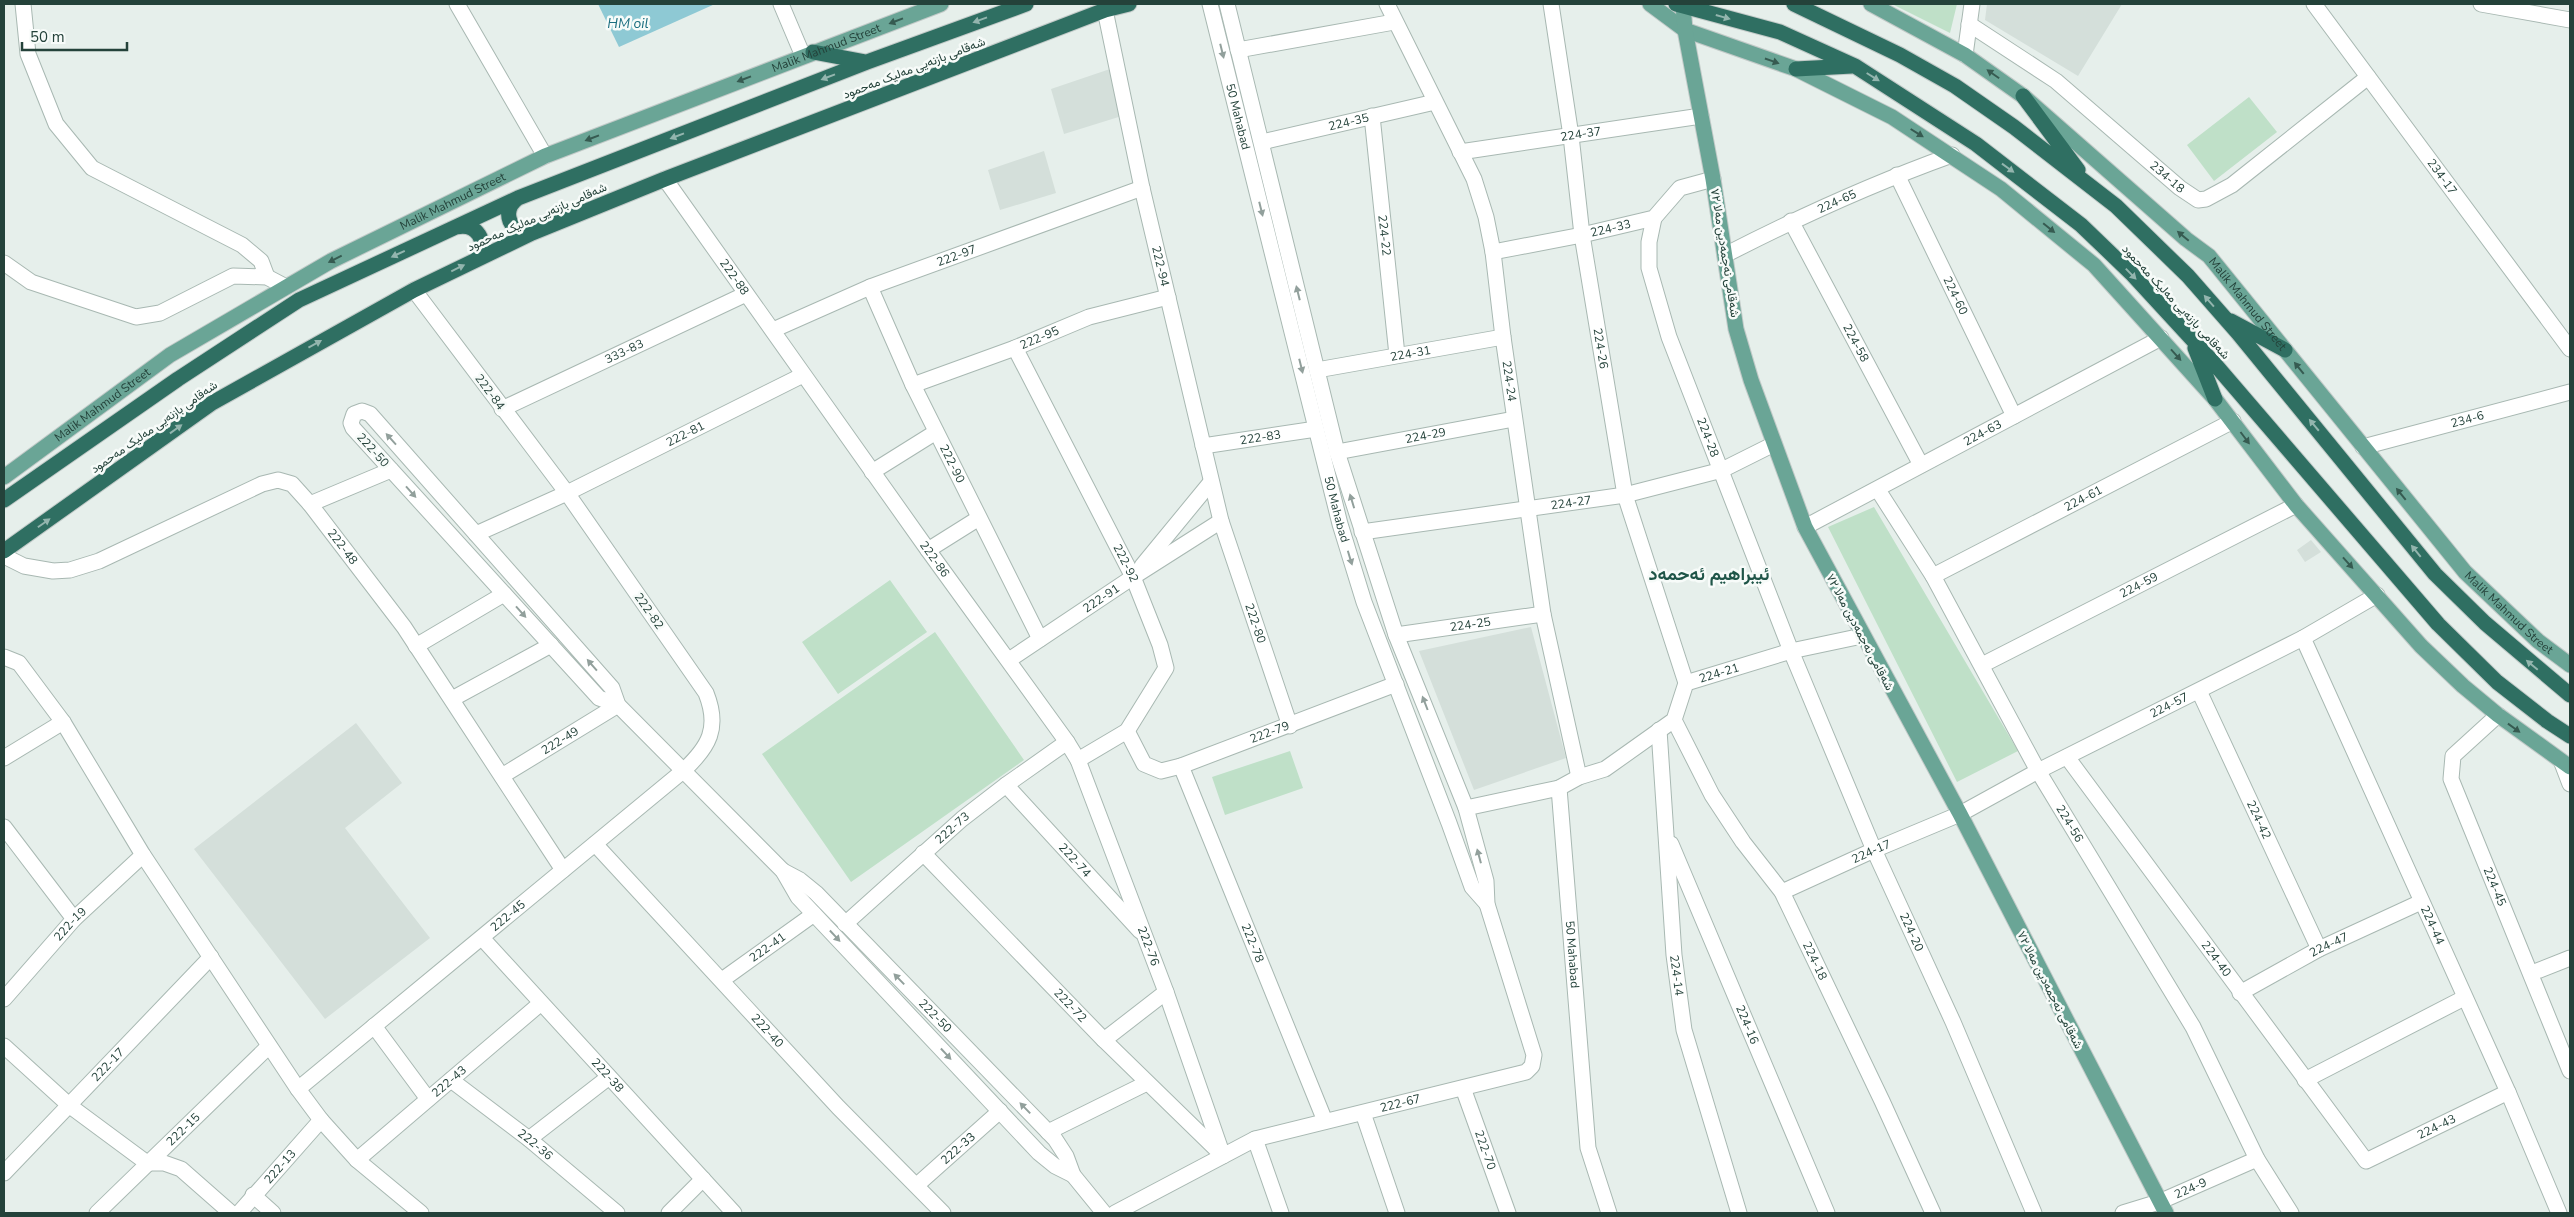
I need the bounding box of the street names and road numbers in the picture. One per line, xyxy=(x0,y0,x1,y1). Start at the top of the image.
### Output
street label: Malik Mahmud Street xyxy=(769,20,884,76)
street label: شەقامی بازنەیی مەلیک مەحمود xyxy=(841,33,987,103)
street label: 50 Mahabad xyxy=(1222,82,1254,151)
street label: 224-35 xyxy=(1327,110,1371,134)
street label: 224-37 xyxy=(1559,123,1602,145)
street label: 234-17 xyxy=(2423,155,2461,198)
street label: 234-18 xyxy=(2146,158,2188,197)
street label: Malik Mahmud Street xyxy=(397,168,509,234)
street label: شەقامی بازنەیی مەلیک مەحمود xyxy=(465,179,609,255)
street label: 224-65 xyxy=(1815,186,1859,217)
street label: شەقامی نەجمەدین مەلا ٧٢ xyxy=(1707,187,1743,319)
street label: 224-22 xyxy=(1374,214,1395,257)
street label: 224-33 xyxy=(1589,216,1632,241)
street label: 222-97 xyxy=(934,241,978,270)
street label: شەقامی بازنەیی مەلیک مەحمود xyxy=(2119,241,2233,363)
street label: 222-94 xyxy=(1148,244,1173,288)
street label: Malik Mahmud Street xyxy=(2205,254,2291,354)
street label: 222-88 xyxy=(716,256,753,298)
street label: 224-60 xyxy=(1939,274,1972,318)
street label: 224-58 xyxy=(1839,321,1873,365)
street label: 222-95 xyxy=(1017,322,1061,353)
street label: 224-26 xyxy=(1589,327,1612,370)
street label: 333-83 xyxy=(602,335,646,367)
street label: 224-31 xyxy=(1389,342,1432,365)
street label: 224-24 xyxy=(1498,359,1520,402)
street label: Malik Mahmud Street xyxy=(51,364,154,445)
street label: 222-84 xyxy=(471,371,509,413)
street label: شەقامی بازنەیی مەلیک مەحمود xyxy=(88,377,220,477)
street label: 234-6 xyxy=(2449,407,2486,431)
street label: 224-28 xyxy=(1693,415,1723,459)
street label: 224-63 xyxy=(1961,416,2004,449)
street label: 222-81 xyxy=(663,418,707,450)
street label: 224-29 xyxy=(1404,424,1447,447)
street label: 222-83 xyxy=(1239,426,1282,448)
street label: 222-50 xyxy=(353,429,393,471)
street label: 222-90 xyxy=(936,442,969,486)
street label: 50 Mahabad xyxy=(1320,475,1353,544)
street label: 224-61 xyxy=(2061,482,2105,515)
street label: 224-27 xyxy=(1549,492,1592,513)
street label: 222-48 xyxy=(324,525,361,568)
street label: 222-86 xyxy=(916,538,953,580)
street label: 222-92 xyxy=(1109,541,1142,585)
street label: Malik Mahmud Street xyxy=(2461,568,2557,658)
street label: 224-59 xyxy=(2117,569,2161,602)
street label: شەقامی نەجمەدین مەلا ٧٢ xyxy=(1822,571,1898,693)
street label: 222-91 xyxy=(1080,580,1123,616)
street label: 222-82 xyxy=(631,590,667,632)
street label: 222-80 xyxy=(1241,601,1270,645)
street label: 224-25 xyxy=(1449,614,1492,635)
street label: 224-21 xyxy=(1697,659,1741,687)
street label: 224-57 xyxy=(2147,689,2191,722)
street label: 222-79 xyxy=(1248,717,1292,747)
street label: 222-49 xyxy=(538,723,582,758)
street label: 224-42 xyxy=(2243,798,2275,842)
street label: 224-56 xyxy=(2052,802,2087,845)
street label: 222-73 xyxy=(932,808,973,848)
street label: 224-17 xyxy=(1849,836,1893,867)
street label: 222-74 xyxy=(1055,840,1095,881)
street label: 224-45 xyxy=(2480,864,2510,909)
street label: 222-45 xyxy=(487,897,529,935)
street label: 222-19 xyxy=(50,903,90,944)
street label: 224-44 xyxy=(2417,903,2448,947)
street label: 224-20 xyxy=(1896,910,1927,954)
street label: 50 Mahabad xyxy=(1562,920,1583,989)
street label: 222-78 xyxy=(1238,921,1268,965)
street label: 222-76 xyxy=(1134,924,1163,968)
street label: شەقامی نەجمەدین مەلا ٧٢ xyxy=(2013,928,2087,1052)
street label: 222-41 xyxy=(746,929,789,966)
street label: 224-47 xyxy=(2306,929,2351,961)
street label: 224-40 xyxy=(2198,937,2235,980)
street label: 224-18 xyxy=(1799,939,1831,983)
street label: 224-14 xyxy=(1666,954,1687,997)
street label: 222-72 xyxy=(1050,985,1090,1026)
street label: 222-50 xyxy=(915,995,955,1036)
street label: 224-16 xyxy=(1732,1002,1763,1047)
street label: 222-40 xyxy=(748,1010,787,1051)
street label: 222-17 xyxy=(88,1044,128,1085)
street label: 222-38 xyxy=(588,1055,627,1096)
street label: 222-43 xyxy=(428,1062,470,1101)
street label: 222-67 xyxy=(1378,1090,1422,1116)
street label: 222-15 xyxy=(163,1109,203,1149)
street label: 224-43 xyxy=(2415,1111,2458,1143)
street label: 222-36 xyxy=(514,1125,556,1164)
street label: 222-70 xyxy=(1471,1128,1500,1172)
street label: 222-33 xyxy=(937,1129,979,1168)
street label: 222-13 xyxy=(260,1146,300,1187)
street label: 224-9 xyxy=(2172,1174,2209,1202)

